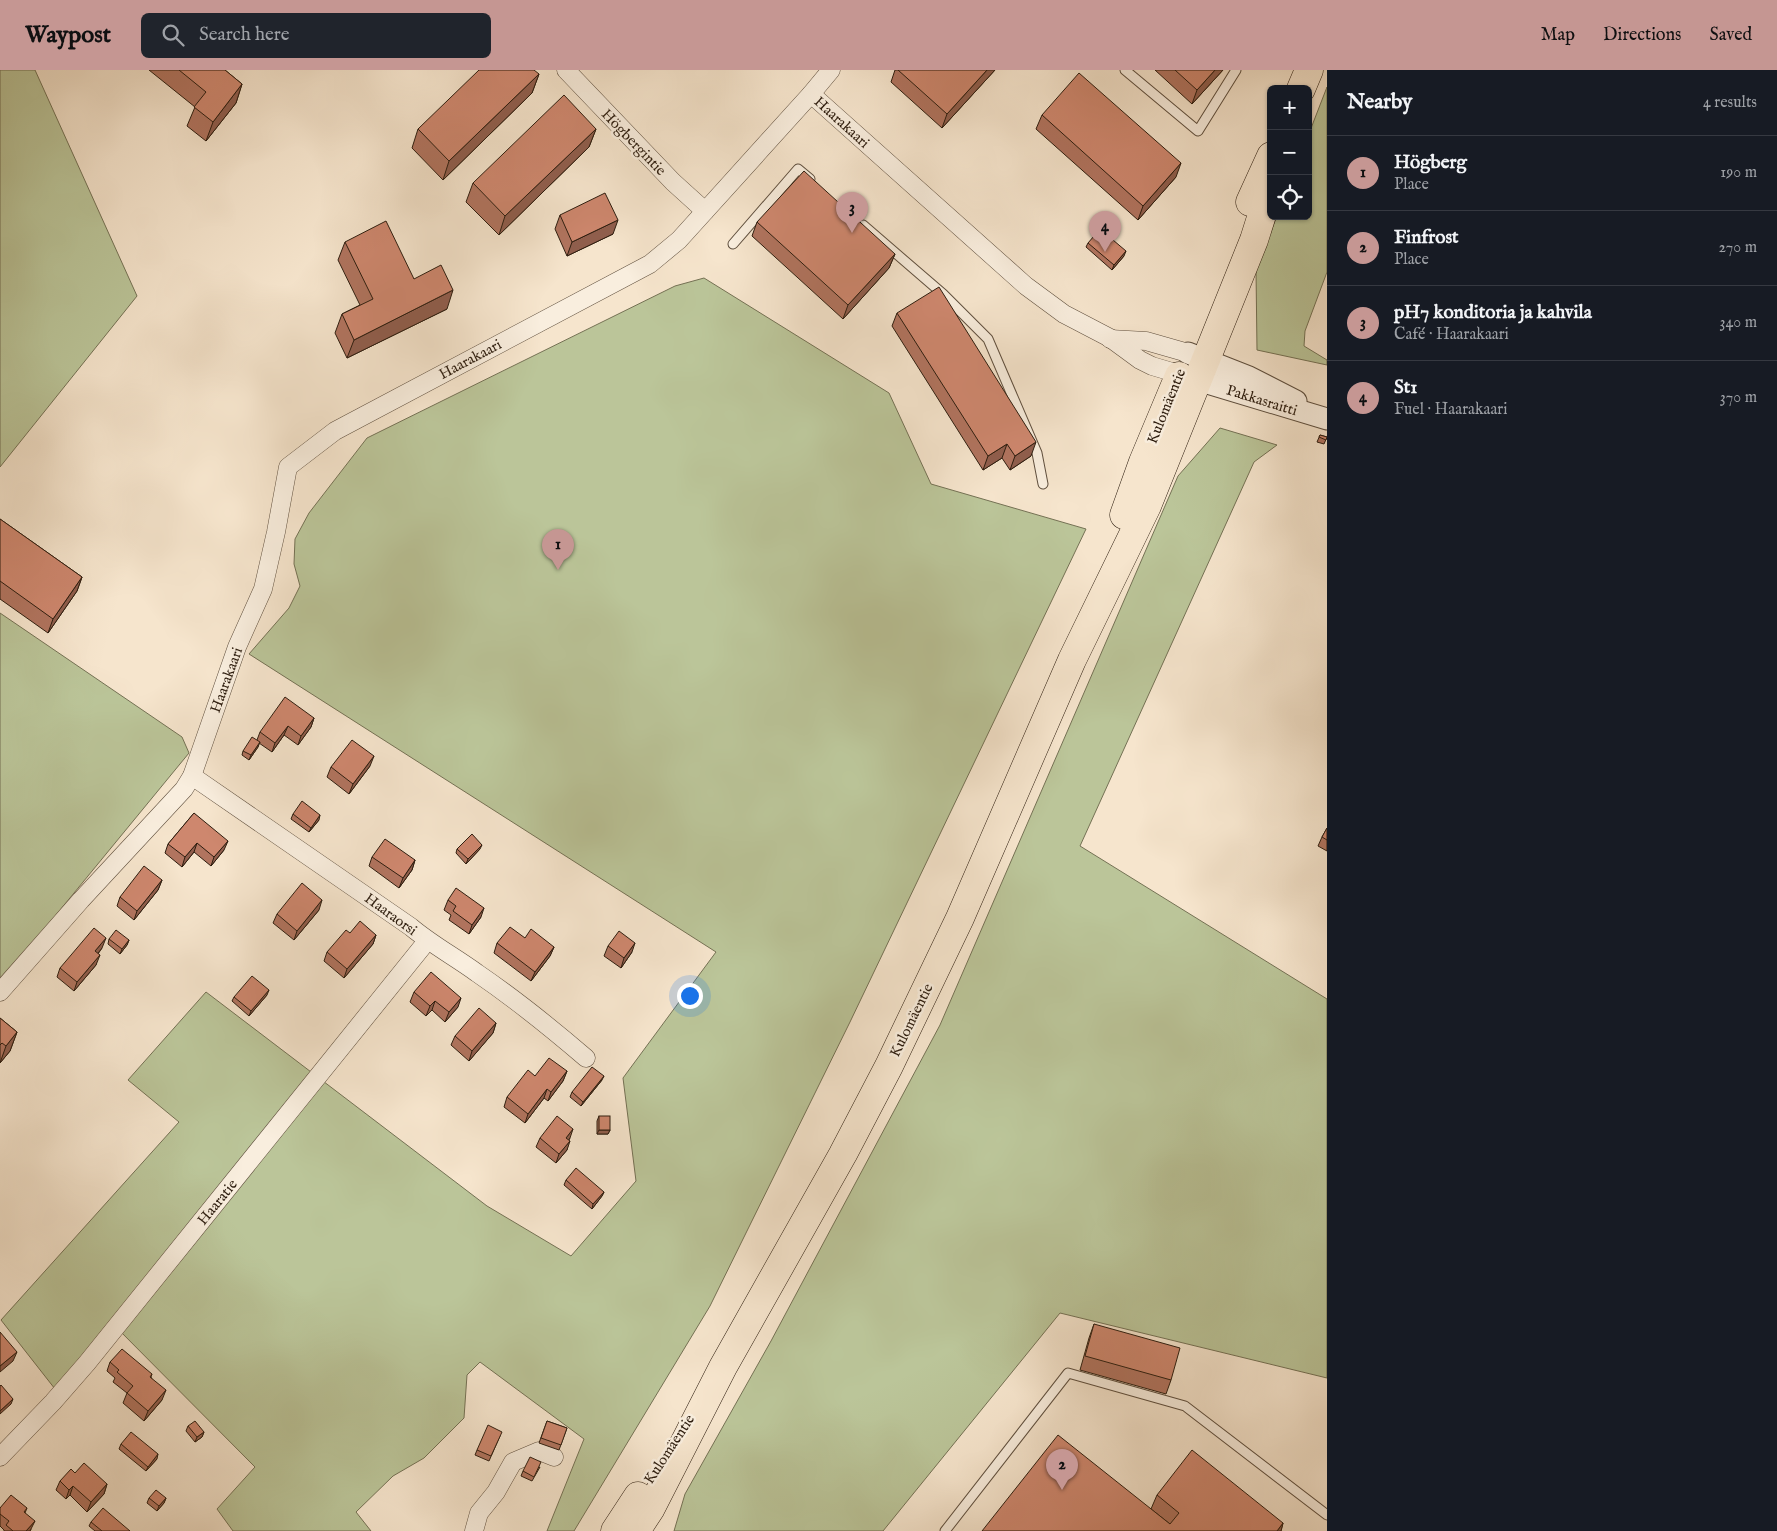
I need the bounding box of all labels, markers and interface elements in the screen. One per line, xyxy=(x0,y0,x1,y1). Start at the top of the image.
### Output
search box xyxy=(141,13,491,58)
text: Waypost xyxy=(25,20,111,51)
icon: search xyxy=(159,21,187,49)
text: Search here xyxy=(199,23,290,47)
text: Map xyxy=(1541,24,1575,47)
text: Directions xyxy=(1603,24,1681,47)
text: Saved xyxy=(1709,24,1752,47)
map controls xyxy=(1267,85,1312,220)
button: + xyxy=(1267,85,1312,130)
text: Nearby xyxy=(1347,89,1412,116)
street label: Haarakaari xyxy=(810,92,873,152)
text: 4 results xyxy=(1703,93,1757,113)
street label: Högbergintie xyxy=(597,105,670,180)
button: − xyxy=(1267,130,1312,175)
text: Högberg xyxy=(1394,151,1467,175)
text: 1 xyxy=(1360,163,1366,183)
text: 190 m xyxy=(1720,163,1757,183)
button: locate xyxy=(1267,175,1312,220)
text: Place xyxy=(1394,175,1429,195)
pin: 3 xyxy=(836,192,868,233)
pin: 4 xyxy=(1089,211,1121,252)
text: Finfrost xyxy=(1394,226,1459,250)
text: 2 xyxy=(1359,238,1367,258)
text: 270 m xyxy=(1718,238,1757,258)
text: Place xyxy=(1394,250,1429,270)
text: pH7 konditoria ja kahvila xyxy=(1394,301,1592,325)
text: 3 xyxy=(1360,313,1366,333)
text: 340 m xyxy=(1719,313,1757,333)
text: Café · Haarakaari xyxy=(1394,325,1509,345)
street label: Haarakaari xyxy=(436,335,505,384)
street label: Kulomäentie xyxy=(1143,366,1190,447)
text: St1 xyxy=(1394,376,1417,400)
street label: Pakkasraitti xyxy=(1224,381,1300,420)
text: 4 xyxy=(1359,388,1367,408)
text: 370 m xyxy=(1720,388,1757,408)
text: Fuel · Haarakaari xyxy=(1394,400,1508,420)
pin: 1 xyxy=(542,529,574,570)
street label: Haarakaari xyxy=(206,645,247,716)
street label: Haaraorsi xyxy=(361,889,421,940)
street label: Kulomäentie xyxy=(885,980,937,1060)
your location xyxy=(677,983,703,1009)
street label: Haaratie xyxy=(193,1175,242,1229)
street label: Kulomäentie xyxy=(640,1411,699,1488)
pin: 2 xyxy=(1046,1449,1078,1490)

